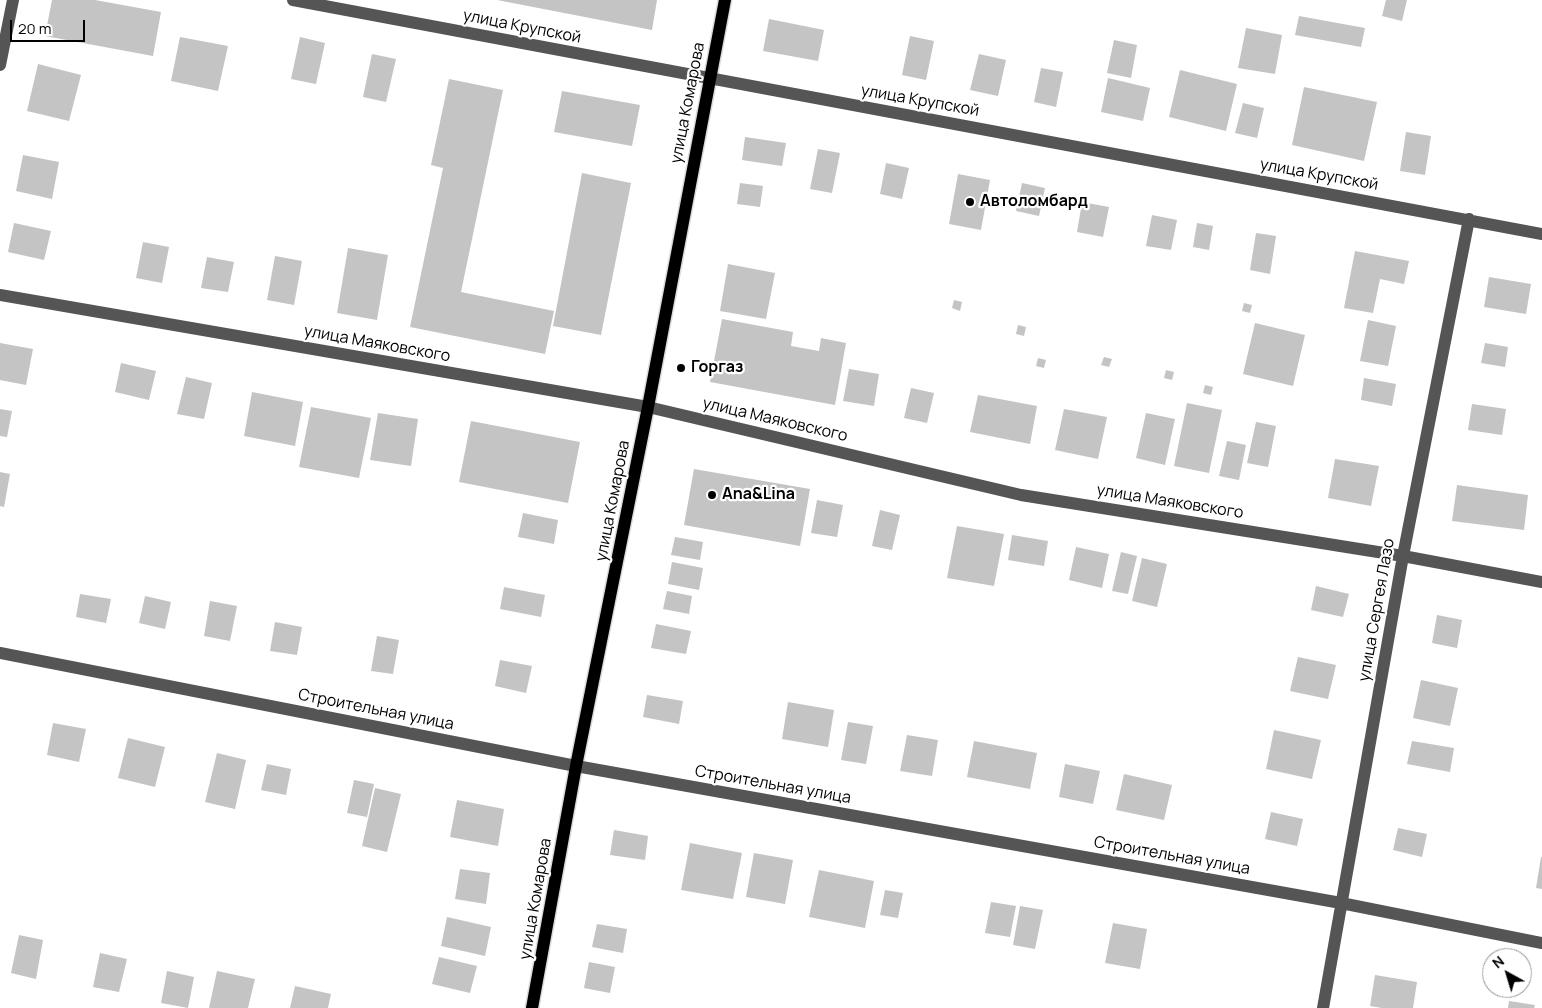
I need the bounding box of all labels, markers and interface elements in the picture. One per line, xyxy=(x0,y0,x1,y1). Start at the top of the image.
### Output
street label: улица Крупской xyxy=(461,6,583,48)
scale bar xyxy=(12,10,88,42)
text: 20 m xyxy=(18,18,51,39)
street label: улица Комарова xyxy=(667,41,709,165)
street label: улица Крупской xyxy=(859,81,981,121)
street label: улица Крупской xyxy=(1258,155,1380,195)
place label: Автоломбард xyxy=(980,192,1088,212)
marker: Автоломбард xyxy=(964,196,976,208)
street label: улица Маяковского xyxy=(302,322,452,366)
place label: Горгаз xyxy=(691,358,743,378)
marker: Горгаз xyxy=(675,362,687,374)
street label: улица Маяковского xyxy=(701,394,849,446)
street label: улица Комарова xyxy=(592,439,634,563)
street label: улица Маяковского xyxy=(1095,481,1245,523)
place label: Ana&Lina xyxy=(722,485,795,505)
marker: Ana&Lina xyxy=(706,489,718,501)
street label: улица Сергея Лазо xyxy=(1355,537,1399,683)
street label: Строительная улица xyxy=(297,685,455,735)
street label: Строительная улица xyxy=(693,762,853,808)
street label: Строительная улица xyxy=(1092,833,1252,879)
street label: улица Комарова xyxy=(516,837,556,961)
north arrow xyxy=(1482,948,1532,998)
text: N xyxy=(1488,951,1508,972)

